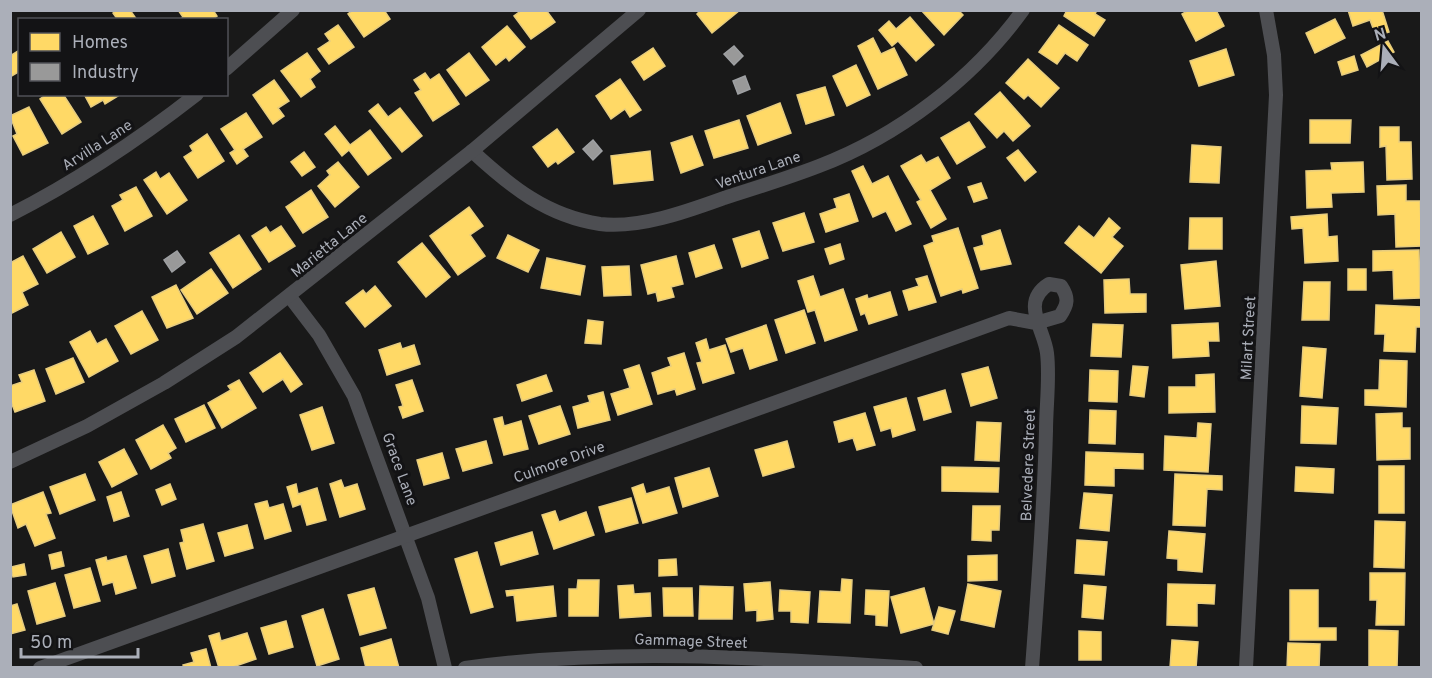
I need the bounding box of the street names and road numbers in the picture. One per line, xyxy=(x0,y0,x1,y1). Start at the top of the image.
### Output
street label: Arvilla Lane xyxy=(59,116,137,176)
street label: Ventura Lane xyxy=(713,148,804,195)
street label: Marietta Lane xyxy=(288,210,372,283)
street label: Milart Street xyxy=(1238,295,1261,381)
street label: Belvedere Street xyxy=(1018,408,1041,522)
street label: Grace Lane xyxy=(377,430,421,509)
street label: Culmore Drive xyxy=(511,438,608,489)
street label: Gammage Street xyxy=(634,631,748,654)

